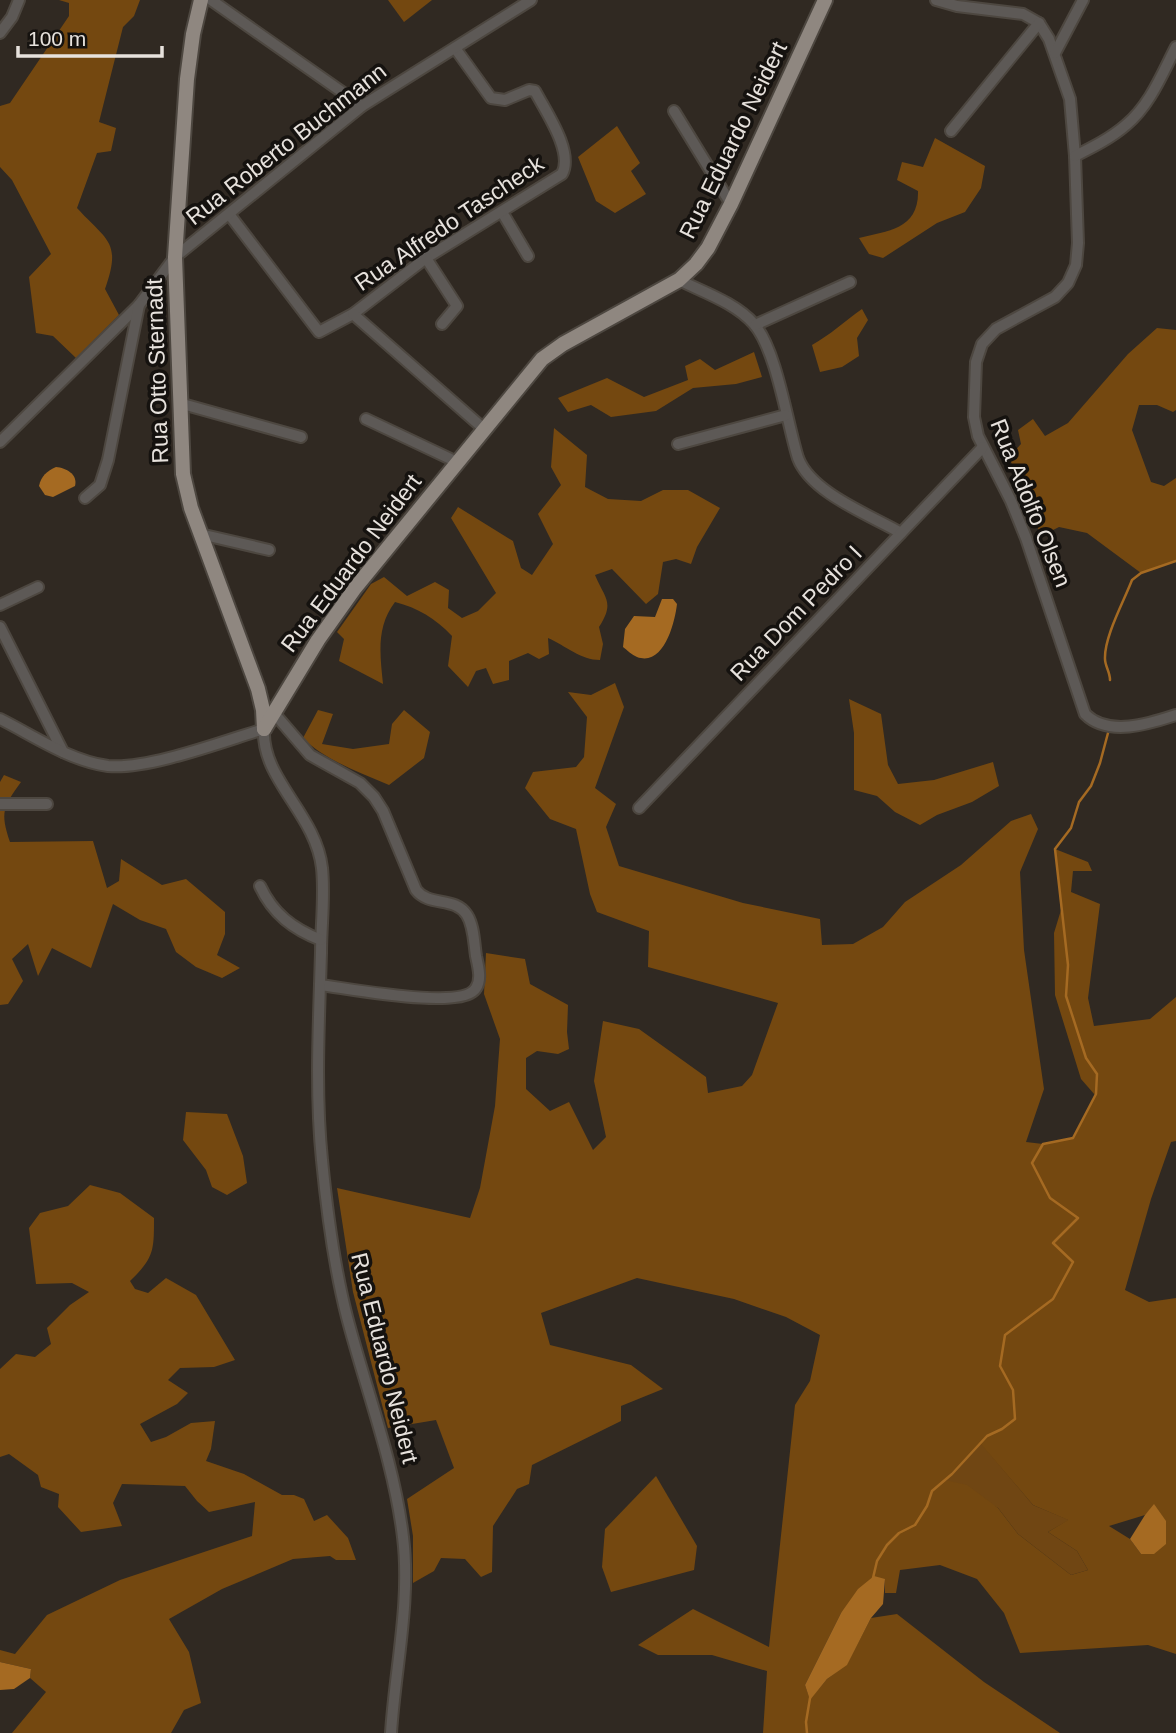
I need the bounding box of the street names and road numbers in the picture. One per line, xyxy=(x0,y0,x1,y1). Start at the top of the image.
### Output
street label: Rua Eduardo Neidert xyxy=(674,37,792,243)
street label: Rua Roberto Buchmann xyxy=(181,58,391,230)
street label: Rua Alfredo Tascheck xyxy=(350,150,549,296)
street label: Rua Otto Sternadt xyxy=(141,277,173,464)
street label: Rua Adolfo Olsen xyxy=(985,415,1077,591)
street label: Rua Eduardo Neidert xyxy=(276,468,427,657)
street label: Rua Dom Pedro I xyxy=(725,540,867,686)
street label: Rua Eduardo Neidert xyxy=(346,1250,424,1467)

